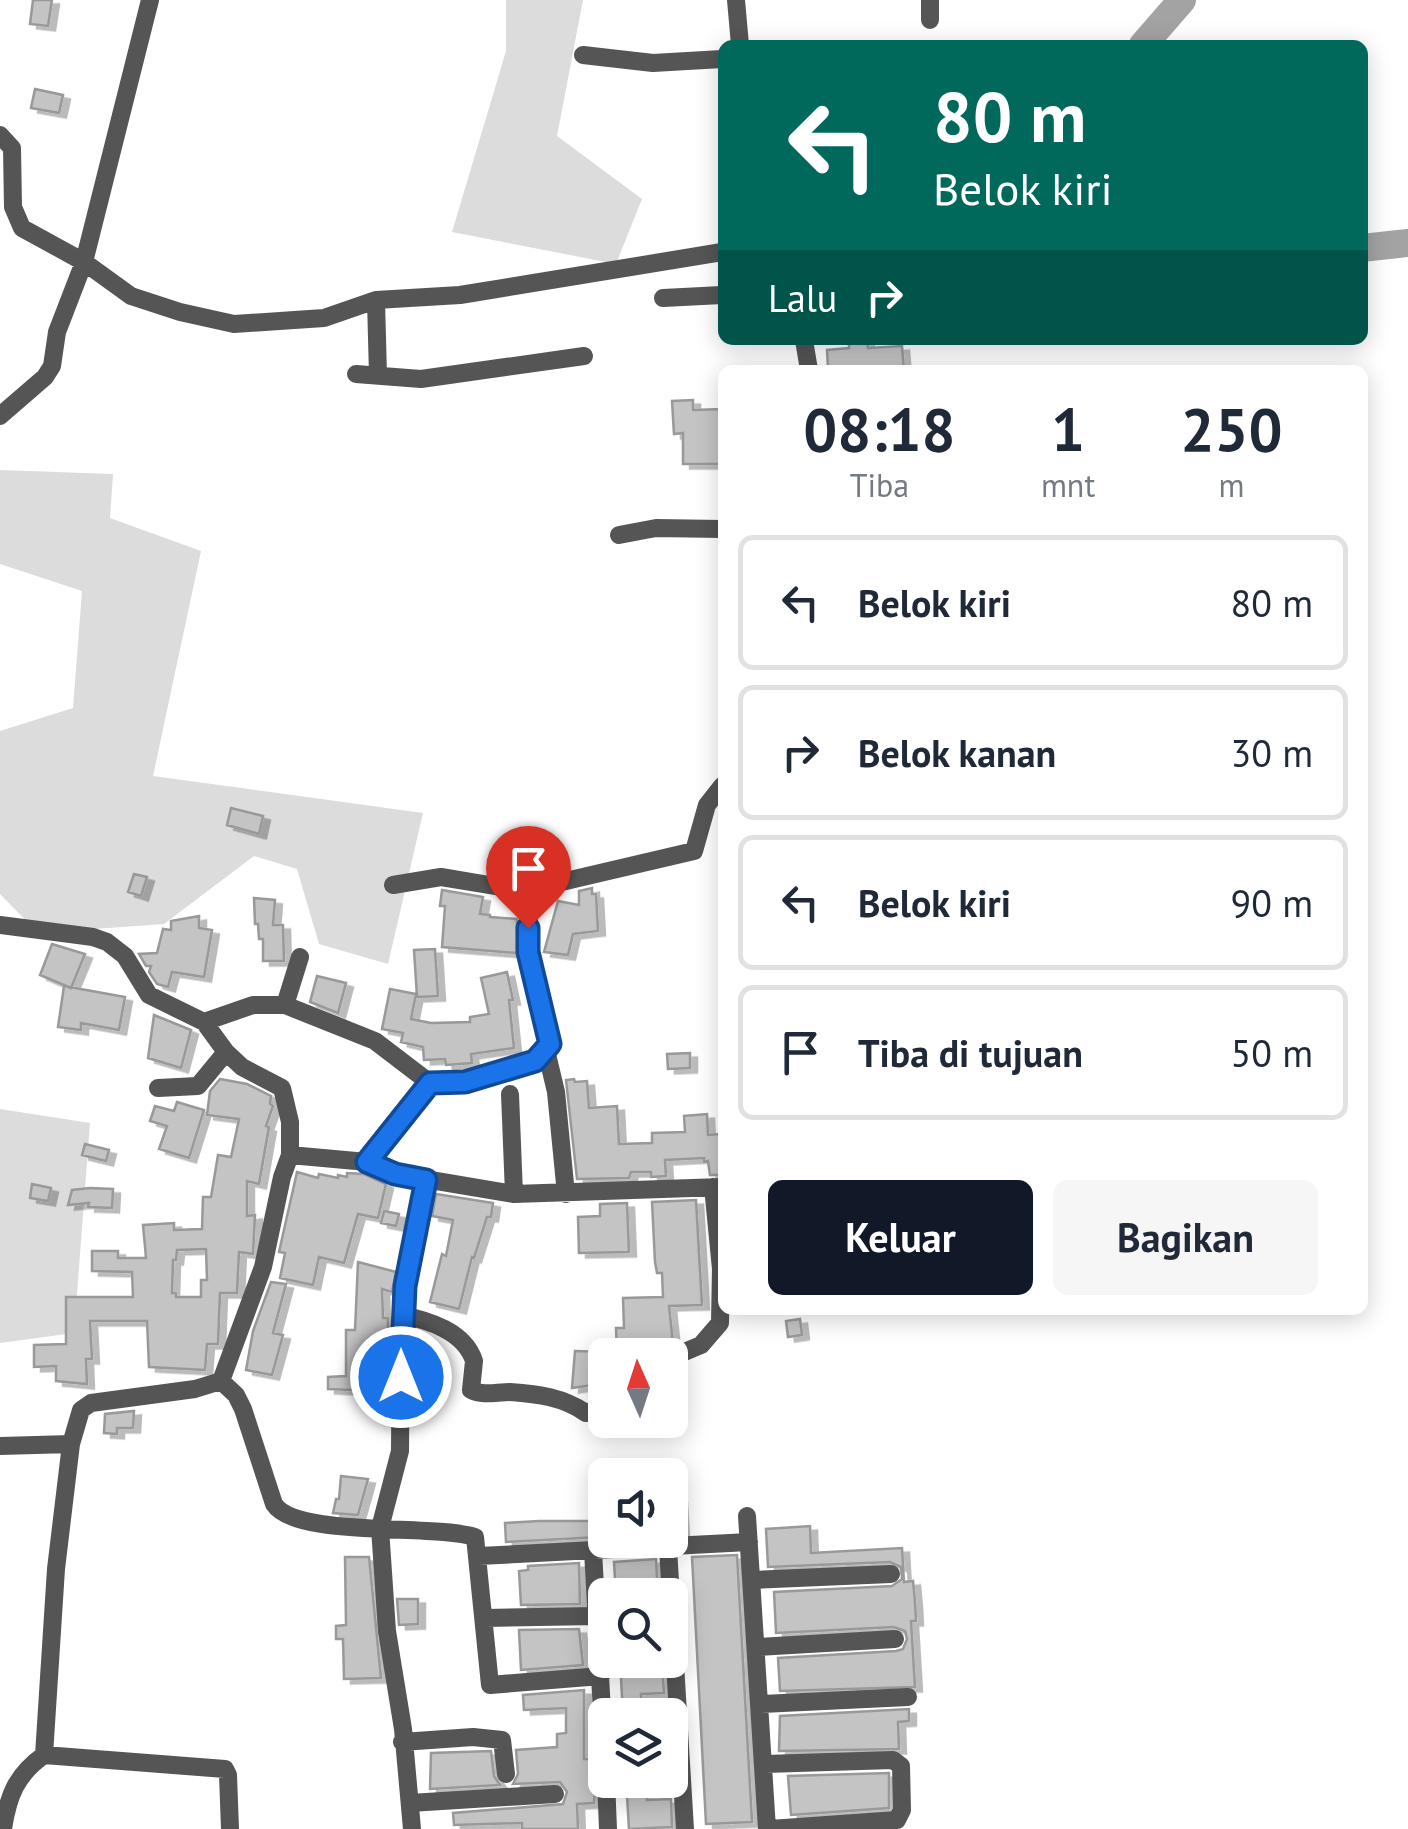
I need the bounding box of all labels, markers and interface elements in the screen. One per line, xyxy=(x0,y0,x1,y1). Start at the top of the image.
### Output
text: 80 m xyxy=(933,71,1086,161)
icon: left xyxy=(768,80,898,210)
text: Belok kiri xyxy=(933,159,1113,217)
icon: right xyxy=(857,270,912,325)
text: Lalu xyxy=(768,273,837,322)
text: 08:18 xyxy=(803,390,956,468)
text: 1 xyxy=(1051,390,1085,468)
text: 250 xyxy=(1181,390,1283,468)
text: Tiba xyxy=(850,464,909,506)
text: mnt xyxy=(1041,464,1095,506)
text: m xyxy=(1219,464,1245,506)
icon: left xyxy=(773,575,828,630)
text: Belok kiri xyxy=(858,578,1011,627)
text: 80 m xyxy=(1231,578,1313,627)
icon: right xyxy=(773,725,828,780)
text: Belok kanan xyxy=(858,728,1056,777)
text: 30 m xyxy=(1231,728,1313,777)
pin xyxy=(486,826,571,929)
icon: arrive xyxy=(501,841,556,896)
icon: left xyxy=(773,875,828,930)
text: Belok kiri xyxy=(858,878,1011,927)
text: 90 m xyxy=(1231,878,1313,927)
icon: arrive xyxy=(773,1025,828,1080)
text: Tiba di tujuan xyxy=(858,1028,1083,1077)
text: 50 m xyxy=(1231,1028,1313,1077)
button: Keluar xyxy=(768,1180,1033,1295)
button: Bagikan xyxy=(1053,1180,1318,1295)
position arrow xyxy=(349,1325,453,1429)
north arrow xyxy=(588,1338,688,1438)
map controls xyxy=(588,1338,688,1798)
button: sound xyxy=(588,1458,688,1558)
button: search xyxy=(588,1578,688,1678)
button: layers xyxy=(588,1698,688,1798)

